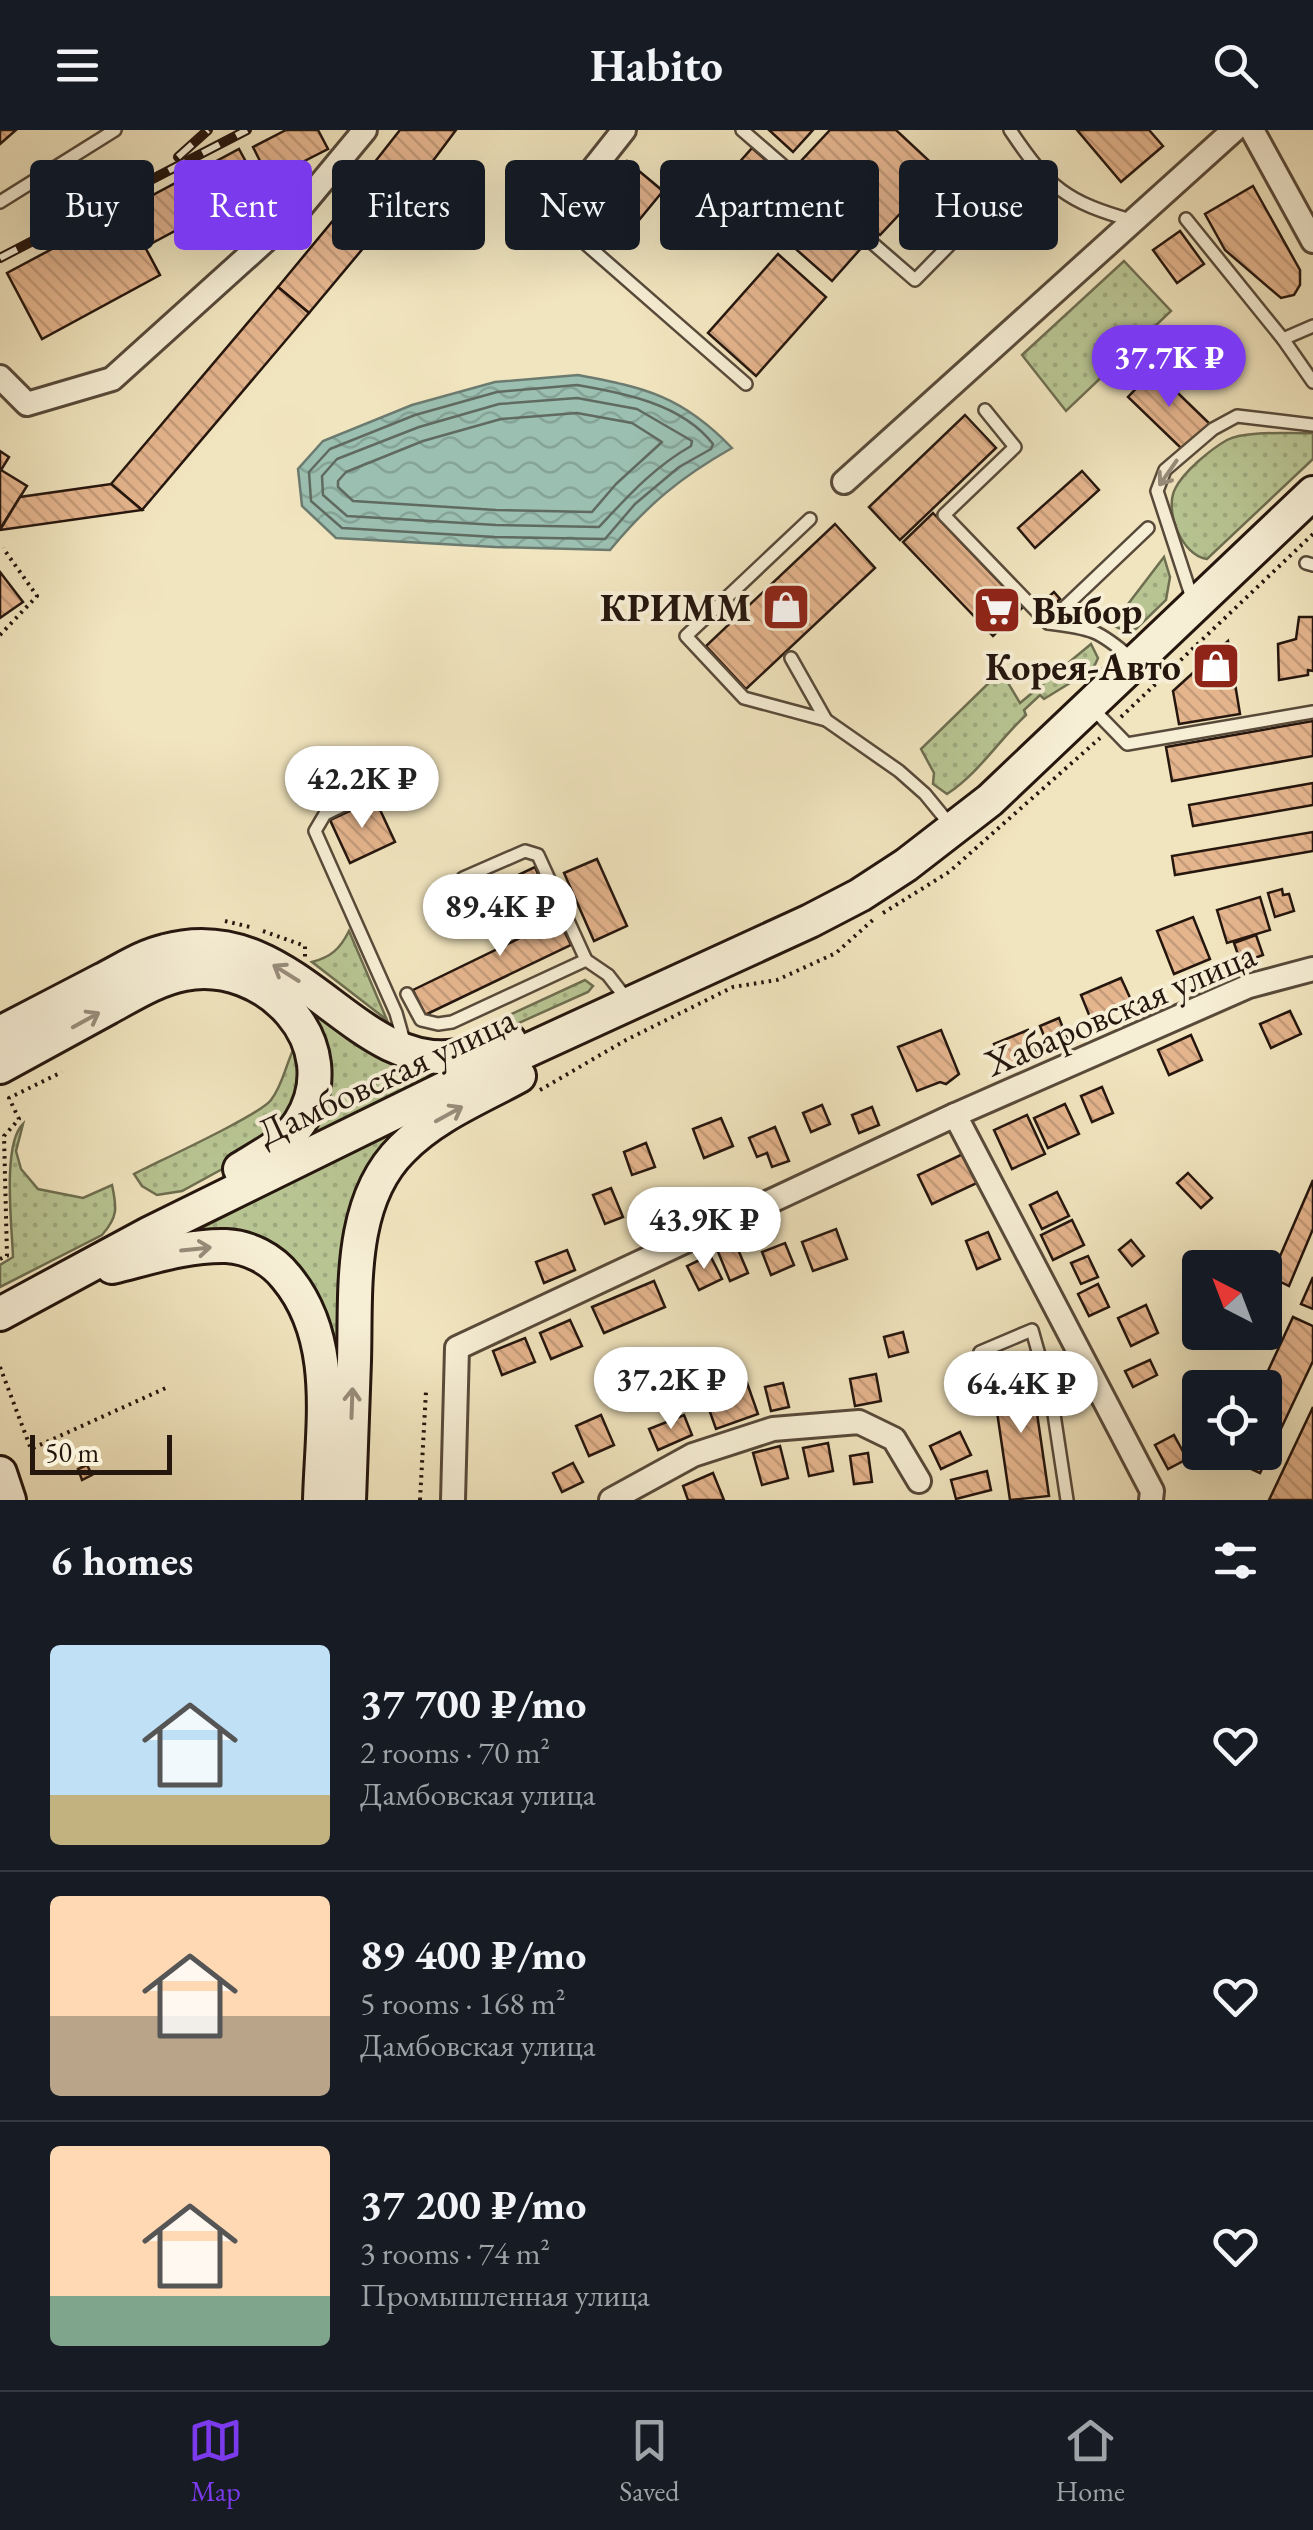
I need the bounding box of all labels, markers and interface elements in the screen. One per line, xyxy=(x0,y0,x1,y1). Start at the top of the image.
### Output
text: Habito xyxy=(590,36,723,94)
icon: menu xyxy=(50,38,105,93)
icon: search xyxy=(1208,38,1263,93)
chip: Buy xyxy=(30,160,154,250)
chip: Rent xyxy=(174,160,312,250)
chip: Filters xyxy=(332,160,485,250)
chip: New xyxy=(505,160,640,250)
chip: Apartment xyxy=(660,160,879,250)
chip: House xyxy=(899,160,1058,250)
pin: 37.7K ₽ xyxy=(1077,325,1261,410)
text: 37.7K ₽ xyxy=(1114,336,1224,378)
one-way arrow xyxy=(1158,458,1179,486)
shop icon: КРИММ xyxy=(760,581,812,633)
place label: КРИММ xyxy=(600,583,751,632)
supermarket icon: Выбор xyxy=(971,584,1023,636)
place label: Выбор xyxy=(1032,586,1142,635)
shop icon: Корея-Авто xyxy=(1190,640,1242,692)
place label: Корея-Авто xyxy=(985,642,1181,691)
pin: 42.2K ₽ xyxy=(270,746,454,831)
text: 42.2K ₽ xyxy=(307,757,417,799)
pin: 89.4K ₽ xyxy=(408,874,592,959)
text: 89.4K ₽ xyxy=(445,885,555,927)
street label: Хабаровская улица xyxy=(976,929,1264,1087)
one-way arrow xyxy=(272,963,301,983)
street label: Дамбовская улица xyxy=(249,993,524,1156)
one-way arrow xyxy=(70,1010,100,1029)
one-way arrow xyxy=(434,1104,463,1124)
pin: 43.9K ₽ xyxy=(612,1187,796,1272)
text: 43.9K ₽ xyxy=(649,1198,759,1240)
one-way arrow xyxy=(180,1239,212,1258)
north arrow xyxy=(1182,1250,1282,1350)
map controls xyxy=(1182,1250,1282,1470)
pin: 37.2K ₽ xyxy=(579,1347,763,1432)
pin: 64.4K ₽ xyxy=(929,1351,1113,1436)
text: 37.2K ₽ xyxy=(616,1358,726,1400)
text: 64.4K ₽ xyxy=(966,1362,1076,1404)
button: locate xyxy=(1182,1370,1282,1470)
one-way arrow xyxy=(343,1387,362,1419)
scale bar xyxy=(30,1430,172,1474)
text: 50 m xyxy=(45,1434,99,1470)
text: 6 homes xyxy=(50,1533,193,1588)
icon: filters xyxy=(1208,1533,1263,1588)
text: 37 700 ₽/mo xyxy=(360,1676,586,1731)
icon: home xyxy=(130,1685,250,1805)
icon: heart xyxy=(1208,1718,1263,1773)
text: 2 rooms · 70 m² xyxy=(360,1731,550,1773)
text: Дамбовская улица xyxy=(360,1773,595,1815)
text: 89 400 ₽/mo xyxy=(360,1927,586,1982)
icon: home xyxy=(130,1936,250,2056)
icon: heart xyxy=(1208,1969,1263,2024)
text: 5 rooms · 168 m² xyxy=(360,1982,566,2024)
text: Дамбовская улица xyxy=(360,2024,595,2066)
text: 37 200 ₽/mo xyxy=(360,2177,586,2232)
icon: home xyxy=(130,2186,250,2306)
icon: heart xyxy=(1208,2219,1263,2274)
text: 3 rooms · 74 m² xyxy=(360,2232,550,2274)
text: Промышленная улица xyxy=(360,2274,650,2316)
tab: Map xyxy=(188,2413,243,2509)
tab: Saved xyxy=(619,2413,679,2509)
tab: Home xyxy=(1056,2413,1125,2509)

